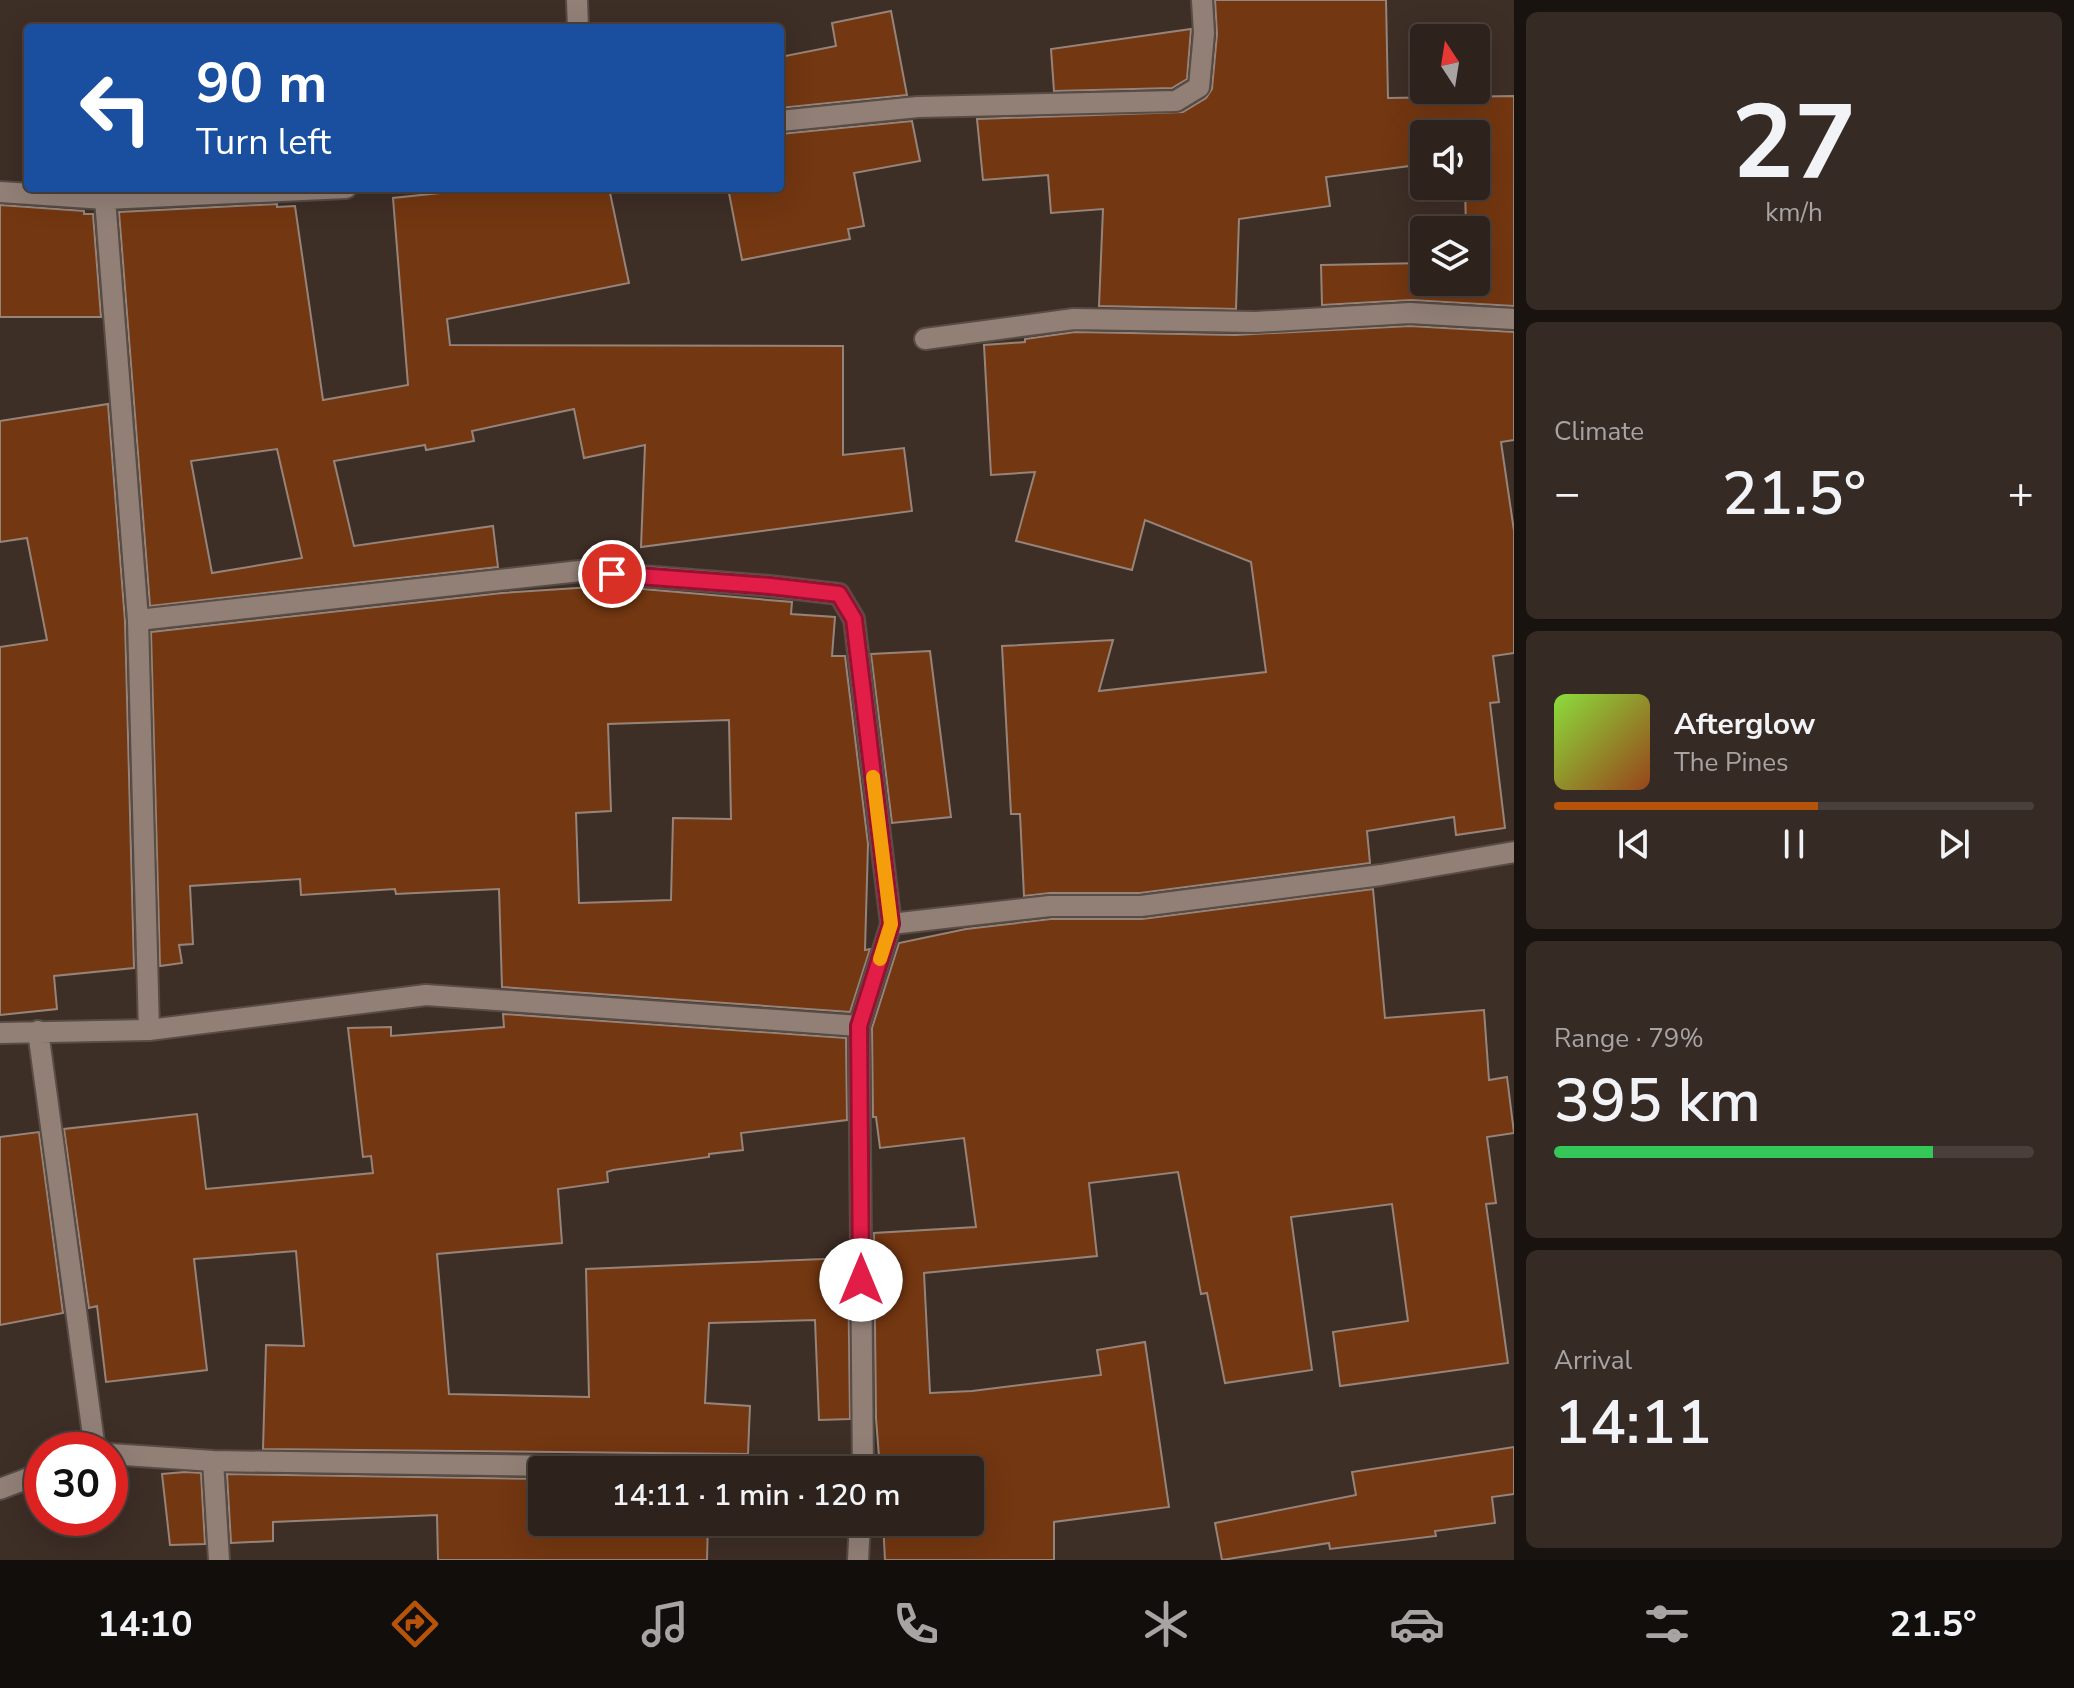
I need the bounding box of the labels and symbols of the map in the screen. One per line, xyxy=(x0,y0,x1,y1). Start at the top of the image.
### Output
north arrow xyxy=(1410,24,1490,104)
pin xyxy=(578,540,646,608)
position arrow xyxy=(819,1238,903,1322)
speed limit sign: 30 xyxy=(24,1432,128,1536)

